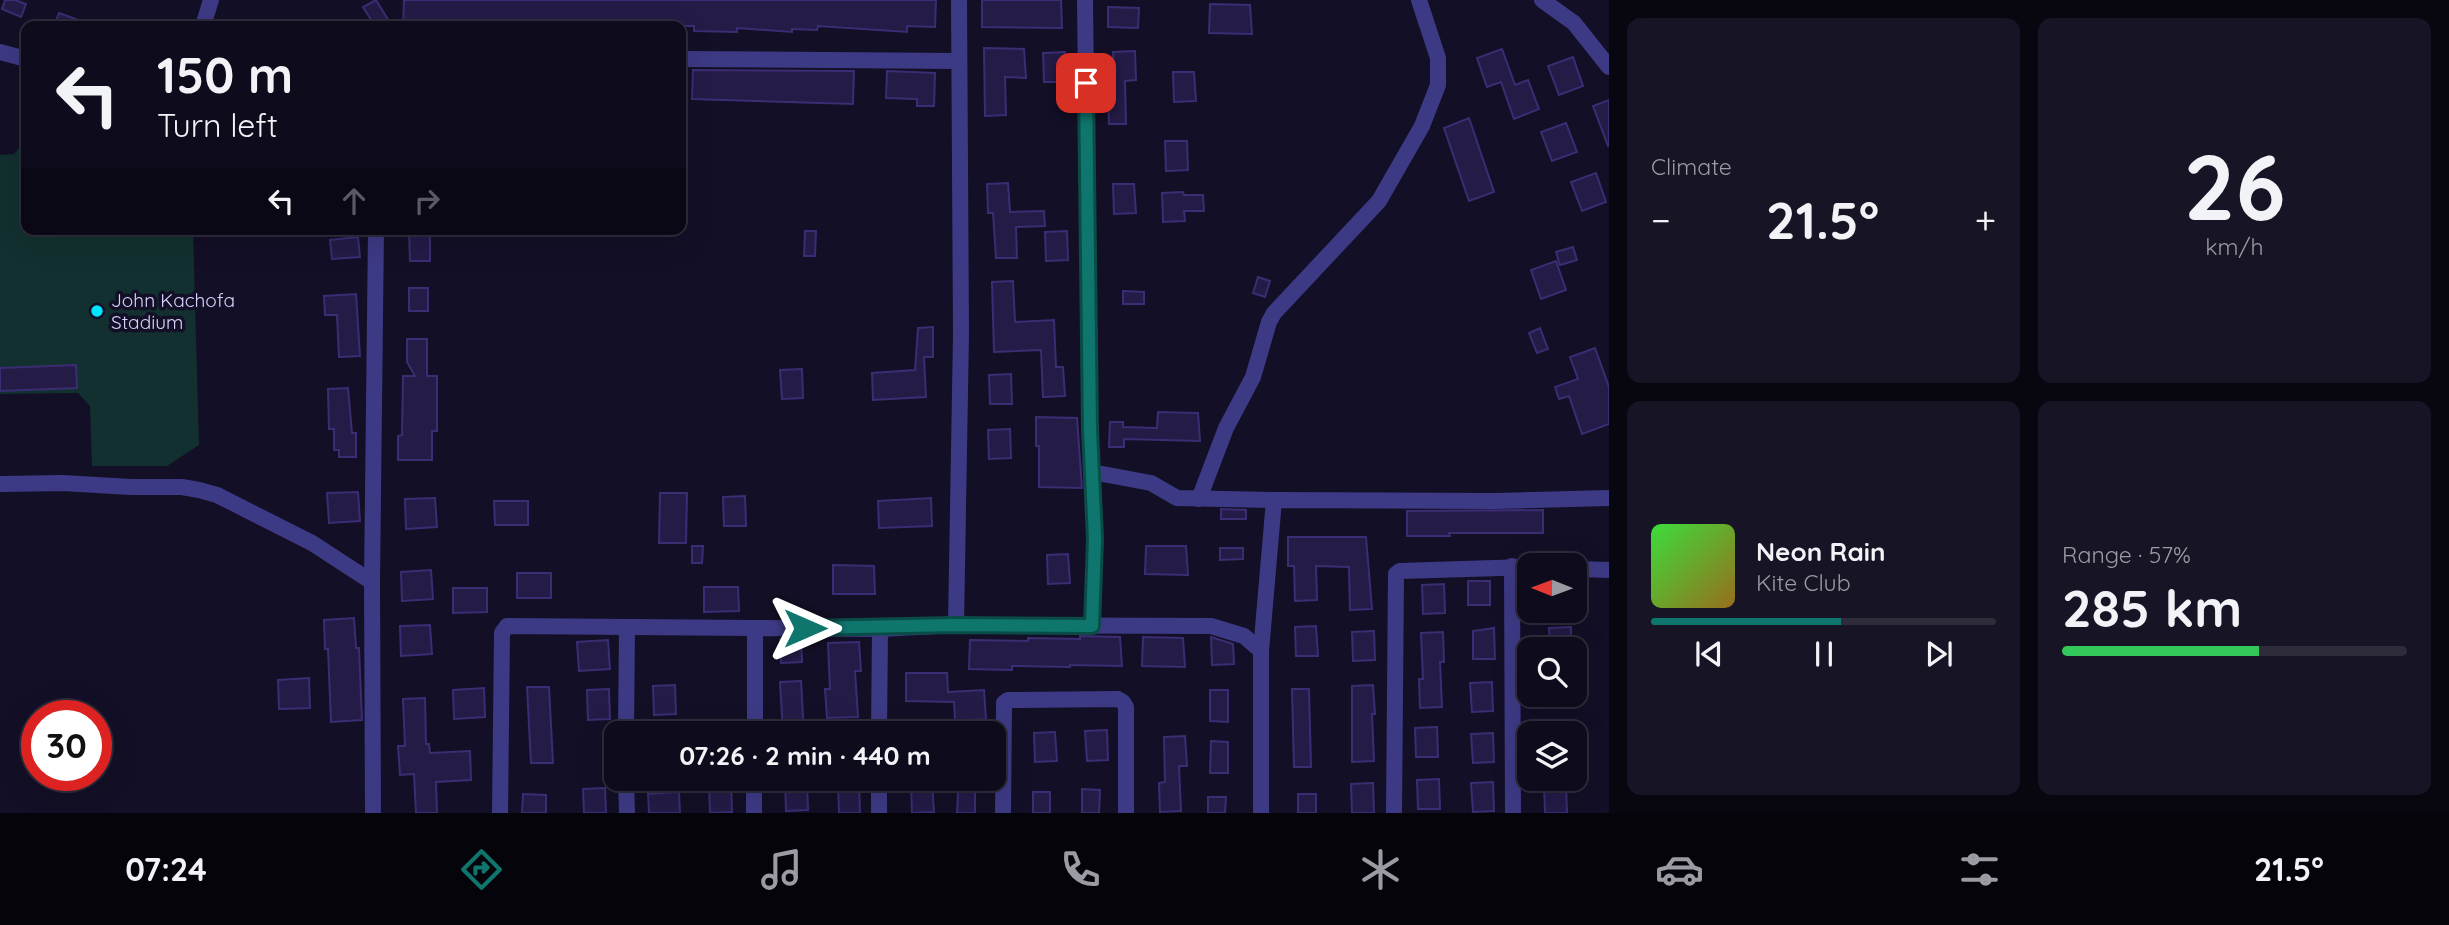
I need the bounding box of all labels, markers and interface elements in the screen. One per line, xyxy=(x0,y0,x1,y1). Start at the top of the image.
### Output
text: 150 m xyxy=(157,44,293,105)
icon: left xyxy=(42,49,133,140)
pin xyxy=(1056,53,1116,113)
icon: arrive xyxy=(1067,64,1105,102)
text: Turn left xyxy=(157,105,278,145)
text: 26 xyxy=(2183,129,2286,243)
text: Climate xyxy=(1651,152,1732,181)
icon: left xyxy=(262,182,300,220)
icon: ahead xyxy=(335,182,373,220)
icon: right xyxy=(408,182,446,220)
text: 21.5° xyxy=(1766,187,1879,252)
text: − xyxy=(1651,196,1671,244)
text: + xyxy=(1975,196,1996,244)
text: km/h xyxy=(2205,232,2264,261)
place label: John Kachofa Stadium xyxy=(111,288,235,334)
marker: John Kachofa Stadium xyxy=(89,303,105,319)
text: Neon Rain xyxy=(1756,535,1885,568)
text: Range · 57% xyxy=(2062,540,2191,569)
north arrow xyxy=(1517,553,1587,623)
map controls xyxy=(1517,553,1587,791)
text: Kite Club xyxy=(1756,568,1851,597)
text: 285 km xyxy=(2062,575,2242,640)
position arrow xyxy=(768,591,842,665)
icon: previous xyxy=(1690,635,1728,673)
icon: pause xyxy=(1805,635,1843,673)
icon: next xyxy=(1920,635,1958,673)
button: search xyxy=(1517,637,1587,707)
speed limit sign: 30 xyxy=(21,700,112,791)
button: layers xyxy=(1517,721,1587,791)
text: 07:26 · 2 min · 440 m xyxy=(679,739,931,772)
icon: directions xyxy=(457,845,506,894)
icon: music xyxy=(757,845,806,894)
icon: phone xyxy=(1056,845,1105,894)
icon: climate xyxy=(1356,845,1405,894)
icon: car xyxy=(1655,845,1704,894)
icon: filters xyxy=(1955,845,2004,894)
text: 07:24 xyxy=(125,849,207,889)
text: 21.5° xyxy=(2254,849,2324,889)

